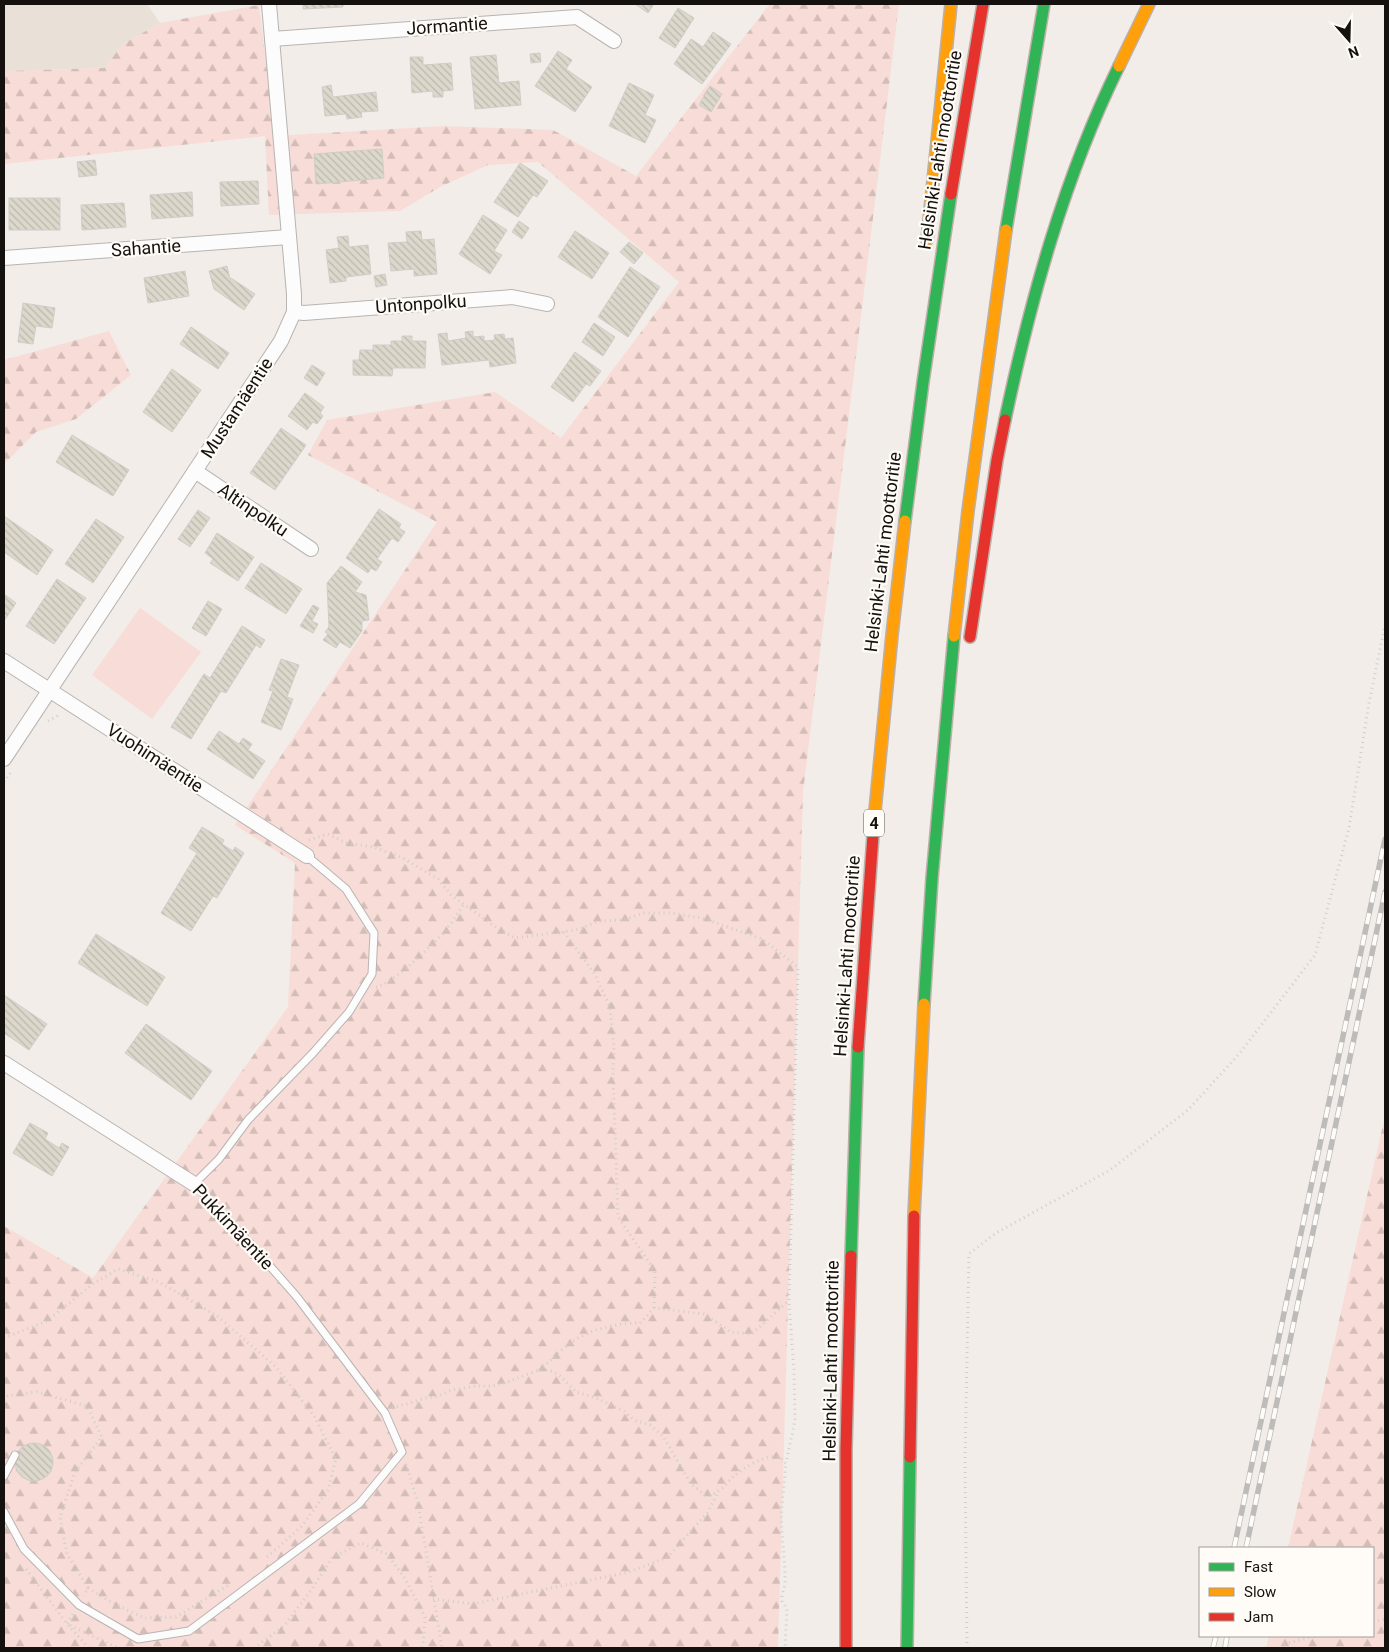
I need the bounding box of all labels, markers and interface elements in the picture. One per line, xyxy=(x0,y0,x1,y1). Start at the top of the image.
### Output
street label: Jormantie xyxy=(406,12,488,39)
north arrow xyxy=(1324,15,1374,65)
text: N xyxy=(1346,43,1361,61)
street label: Helsinki-Lahti moottoritie xyxy=(913,49,966,251)
street label: Sahantie xyxy=(110,235,182,260)
street label: Untonpolku xyxy=(375,290,467,317)
street label: Mustamäentie xyxy=(196,354,277,462)
street label: Helsinki-Lahti moottoritie xyxy=(860,451,905,653)
street label: Altinpolku xyxy=(214,478,292,541)
street label: Vuohimäentie xyxy=(103,719,207,796)
road number: 4 xyxy=(864,810,884,836)
street label: Helsinki-Lahti moottoritie xyxy=(829,855,864,1057)
street label: Pukkimäentie xyxy=(189,1180,278,1274)
street label: Helsinki-Lahti moottoritie xyxy=(818,1260,843,1462)
legend xyxy=(1199,1547,1374,1637)
text: Fast xyxy=(1244,1558,1273,1576)
text: Slow xyxy=(1244,1583,1276,1601)
text: Jam xyxy=(1244,1608,1274,1626)

